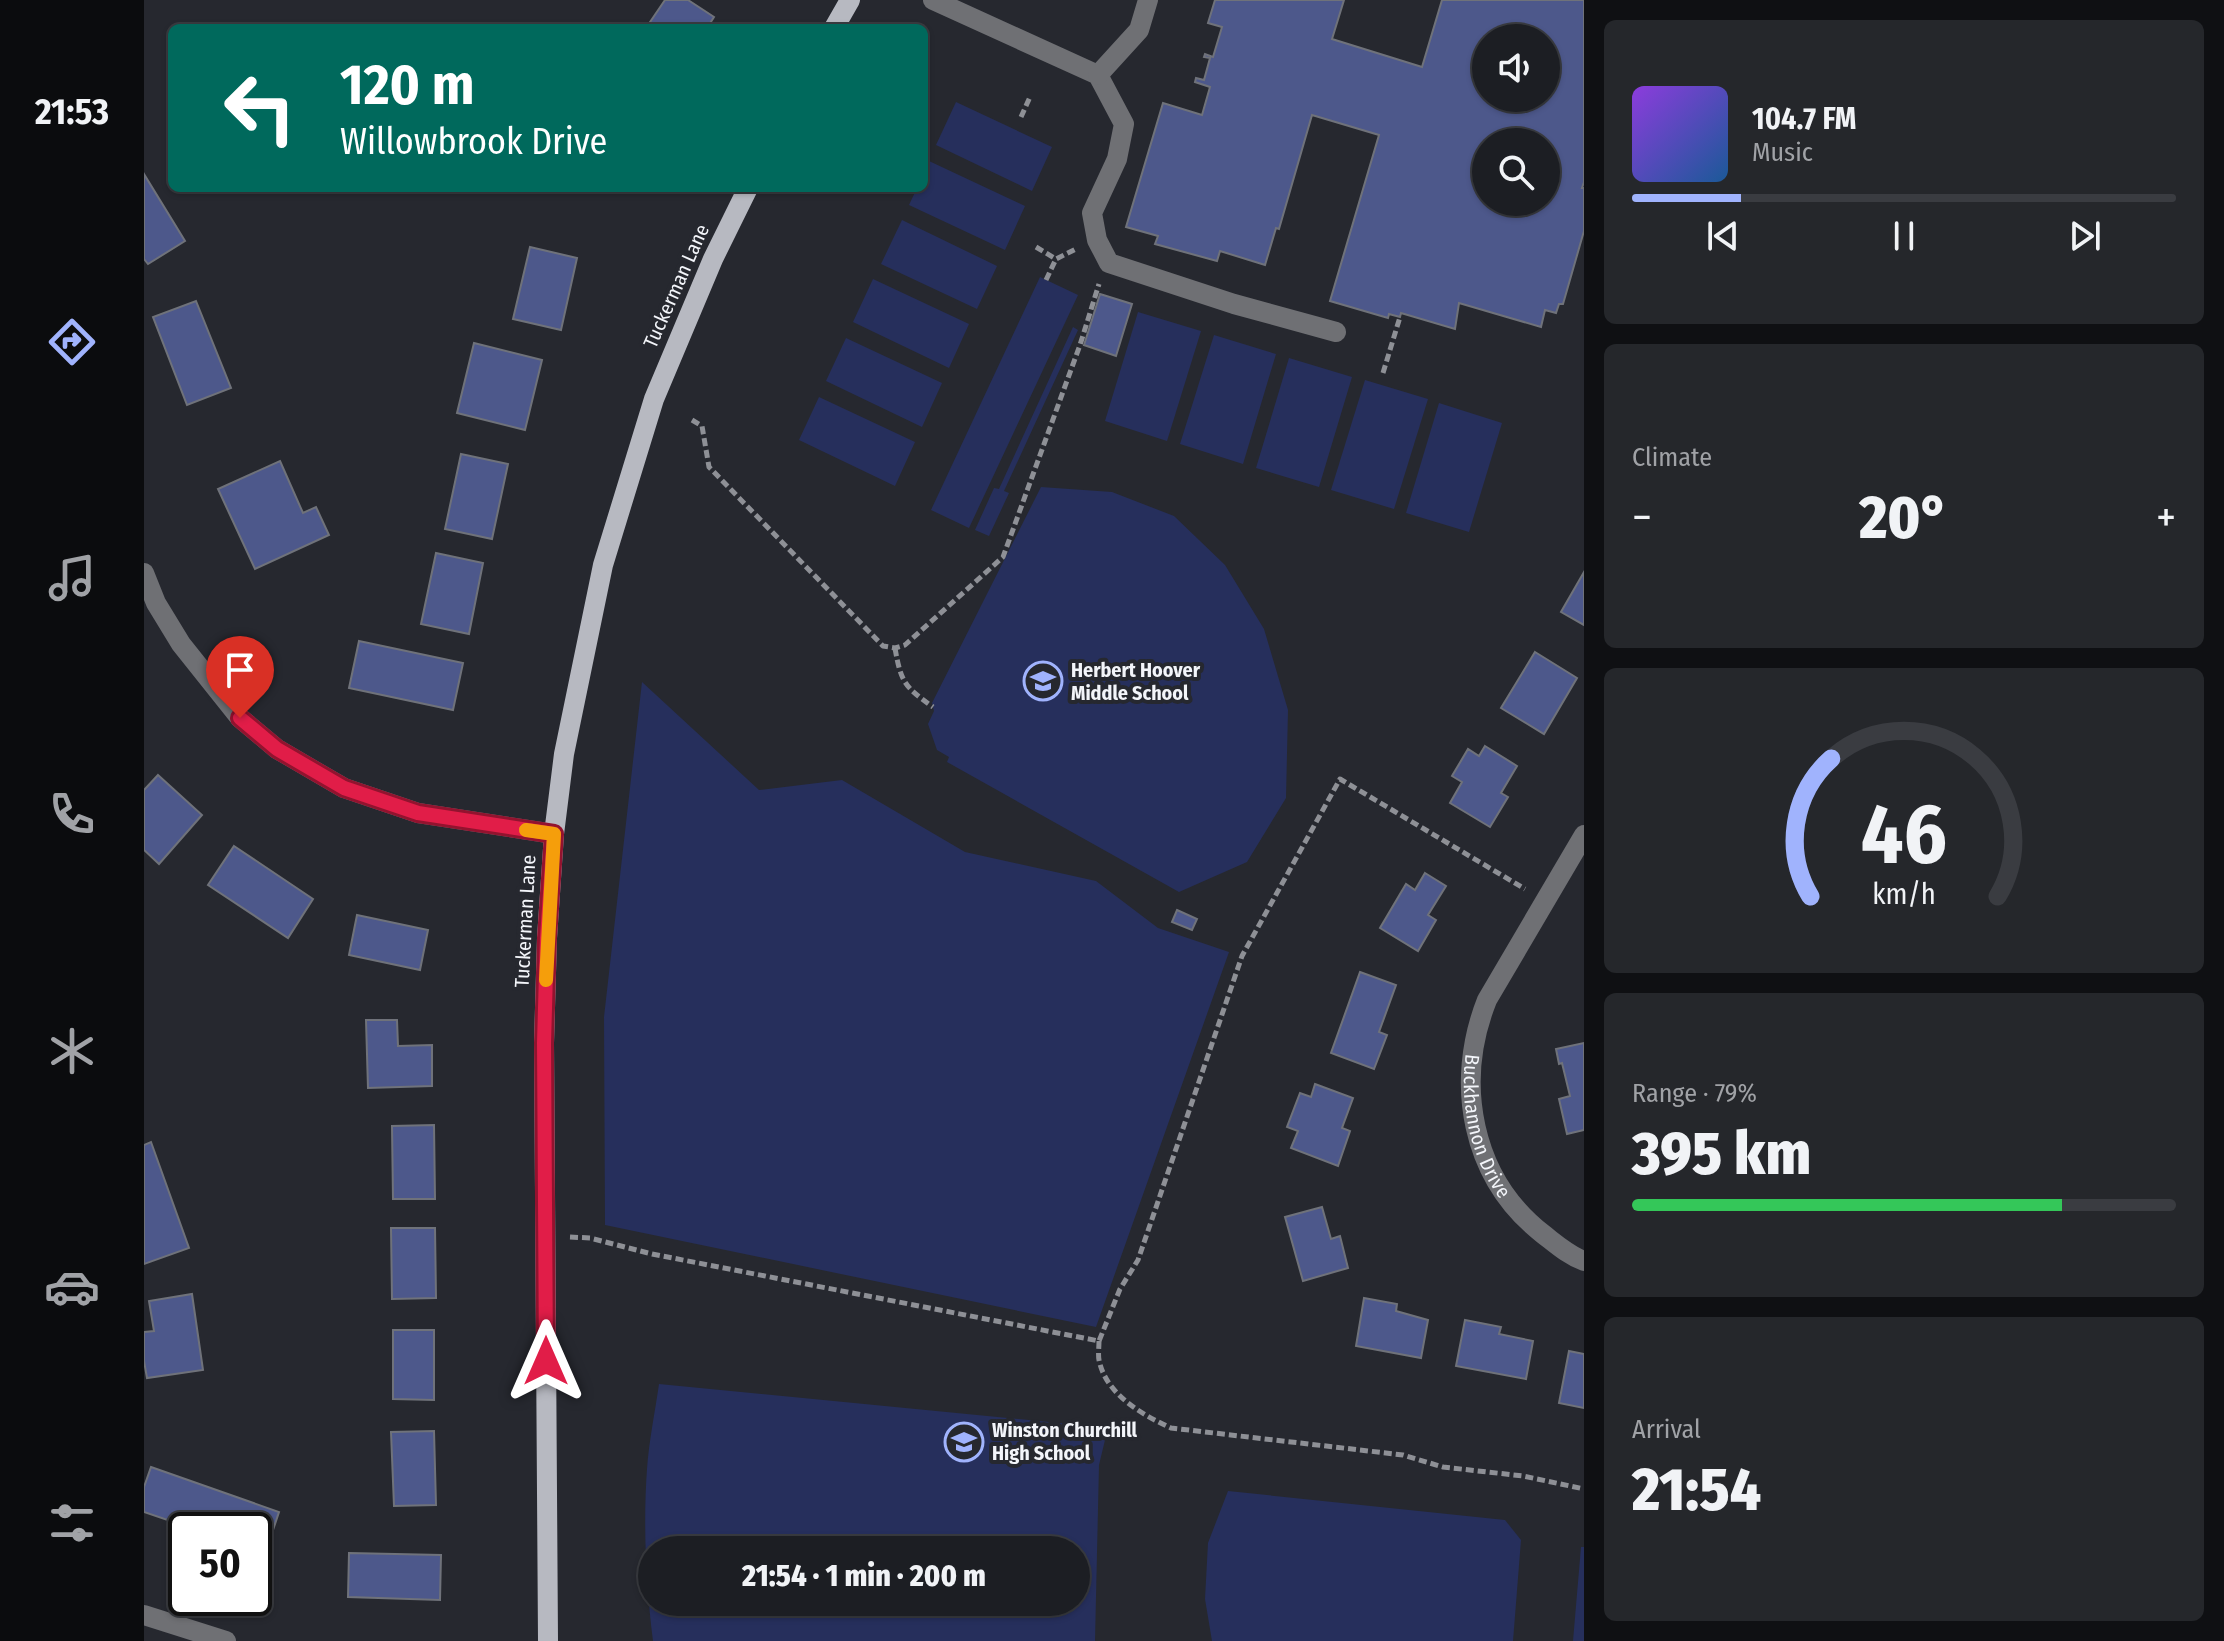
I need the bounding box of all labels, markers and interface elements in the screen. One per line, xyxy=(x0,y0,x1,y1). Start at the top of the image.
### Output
map controls xyxy=(1472,24,1560,216)
button: sound xyxy=(1472,24,1560,112)
text: 120 m xyxy=(340,52,475,119)
icon: left xyxy=(208,56,312,160)
text: 21:53 xyxy=(35,90,109,134)
text: 104.7 FM xyxy=(1752,101,1856,137)
text: Willowbrook Drive xyxy=(340,120,607,164)
button: search xyxy=(1472,128,1560,216)
text: Music xyxy=(1752,137,1813,168)
icon: previous xyxy=(1701,214,1745,258)
icon: pause xyxy=(1882,214,1926,258)
icon: next xyxy=(2063,214,2107,258)
street label: Tuckerman Lane xyxy=(638,220,714,352)
icon: directions xyxy=(44,314,100,370)
text: Climate xyxy=(1632,442,1712,473)
text: 20° xyxy=(1859,482,1949,554)
text: − xyxy=(1632,491,1652,544)
text: + xyxy=(2156,491,2176,544)
icon: music xyxy=(44,550,100,606)
pin xyxy=(206,636,274,718)
icon: arrive xyxy=(218,648,262,692)
place label: Herbert Hoover Middle School xyxy=(1071,658,1201,705)
school or university icon: Herbert Hoover Middle School xyxy=(1022,660,1064,702)
text: 46 xyxy=(1861,784,1947,884)
icon: phone xyxy=(44,786,100,842)
street label: Tuckerman Lane xyxy=(510,854,540,988)
text: km/h xyxy=(1872,877,1936,912)
icon: climate xyxy=(44,1023,100,1079)
street label: Buckhannon Drive xyxy=(1459,1053,1516,1202)
text: Range · 79% xyxy=(1632,1078,1757,1109)
text: 395 km xyxy=(1632,1118,1811,1190)
icon: car xyxy=(44,1259,100,1315)
position arrow xyxy=(504,1319,588,1403)
text: Arrival xyxy=(1632,1414,1701,1445)
place label: Winston Churchill High School xyxy=(992,1418,1138,1465)
school or university icon: Winston Churchill High School xyxy=(943,1421,985,1463)
text: 21:54 xyxy=(1632,1454,1761,1526)
icon: filters xyxy=(44,1495,100,1551)
speed limit sign: 50 xyxy=(168,1512,272,1616)
text: 21:54 · 1 min · 200 m xyxy=(742,1558,986,1594)

